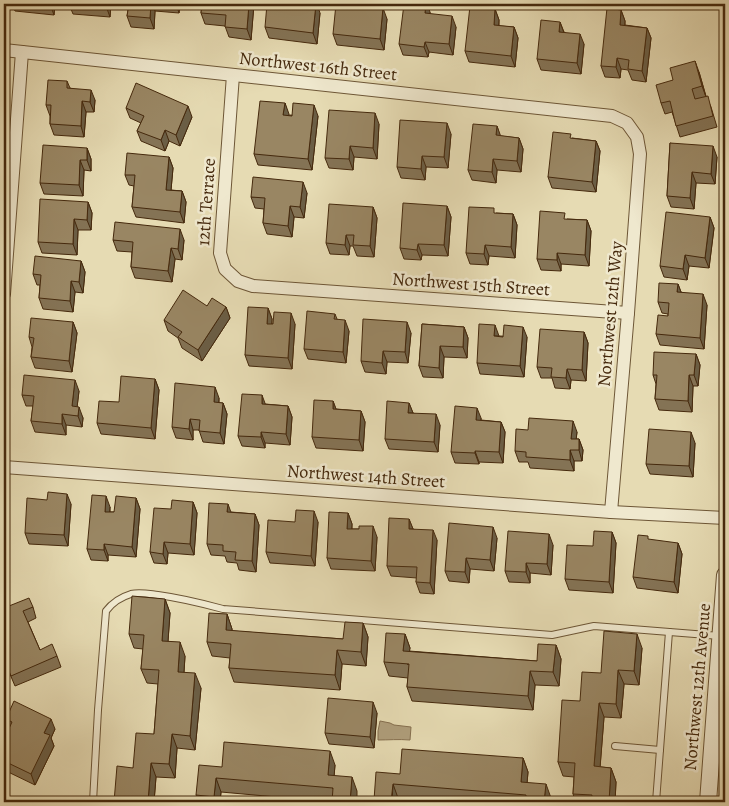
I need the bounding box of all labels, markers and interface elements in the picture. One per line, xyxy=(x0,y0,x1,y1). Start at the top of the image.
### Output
street label: Northwest 16th Street xyxy=(238,46,398,86)
street label: 12th Terrace xyxy=(191,157,221,247)
street label: Northwest 12th Way xyxy=(592,239,628,388)
street label: Northwest 15th Street xyxy=(391,267,551,301)
street label: Northwest 14th Street xyxy=(286,458,446,494)
street label: Northwest 12th Avenue xyxy=(678,602,716,772)

